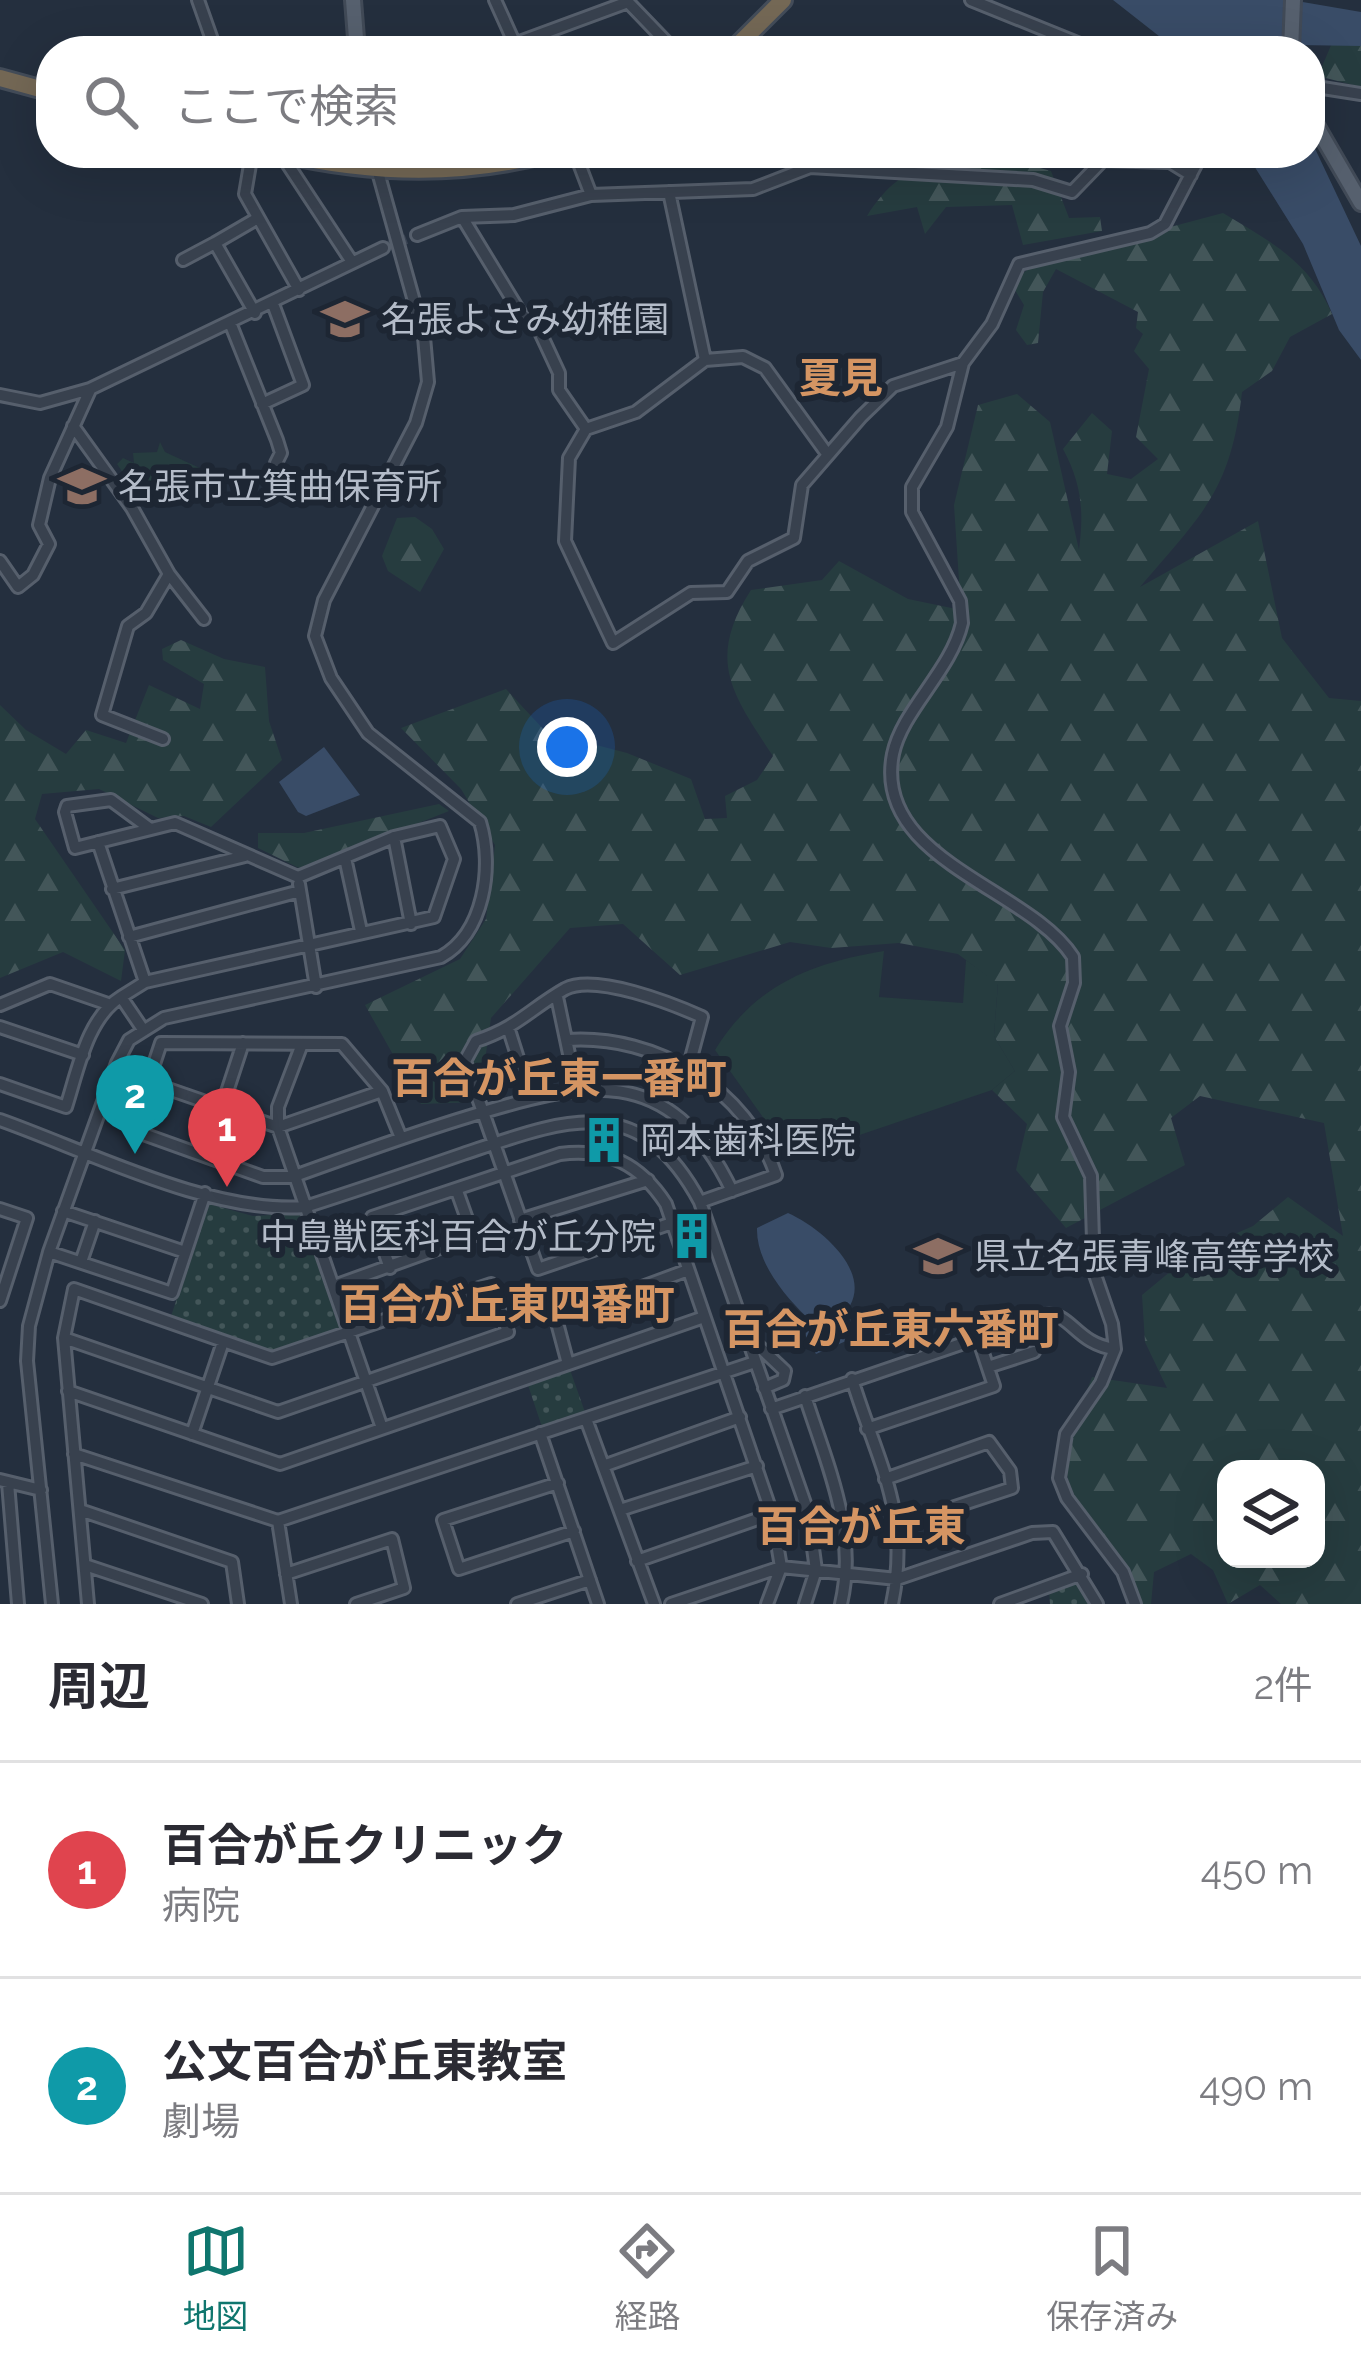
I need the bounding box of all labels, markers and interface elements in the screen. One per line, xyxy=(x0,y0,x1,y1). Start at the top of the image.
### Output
search box xyxy=(36,36,1325,168)
icon: search xyxy=(78,69,144,135)
text: ここで検索 xyxy=(174,80,399,133)
school or university icon: 名張よさみ幼稚園 xyxy=(320,294,370,344)
place label: 名張よさみ幼稚園 xyxy=(381,298,669,340)
district label: 夏見 xyxy=(799,354,883,403)
school or university icon: 名張市立箕曲保育所 xyxy=(57,461,107,511)
place label: 名張市立箕曲保育所 xyxy=(118,465,442,507)
your location xyxy=(537,717,597,777)
district label: 百合が丘東一番町 xyxy=(391,1054,727,1103)
pin: 2 xyxy=(96,1055,174,1154)
pin: 1 xyxy=(188,1088,266,1187)
building icon: 岡本歯科医院 xyxy=(579,1115,629,1165)
place label: 岡本歯科医院 xyxy=(640,1119,856,1161)
building icon: 中島獣医科百合が丘分院 xyxy=(667,1211,717,1261)
place label: 中島獣医科百合が丘分院 xyxy=(260,1215,656,1257)
school or university icon: 県立名張青峰高等学校 xyxy=(913,1231,963,1281)
place label: 県立名張青峰高等学校 xyxy=(974,1235,1334,1277)
district label: 百合が丘東四番町 xyxy=(339,1280,675,1329)
district label: 百合が丘東六番町 xyxy=(723,1305,1059,1354)
map controls xyxy=(1217,1460,1325,1568)
button: layers xyxy=(1217,1460,1325,1568)
district label: 百合が丘東 xyxy=(756,1502,966,1551)
text: 周辺 xyxy=(48,1656,150,1716)
text: 2件 xyxy=(1254,1662,1313,1708)
text: 百合が丘クリニック xyxy=(162,1819,567,1872)
text: 1 xyxy=(77,1847,97,1893)
text: 450 m xyxy=(1201,1847,1313,1893)
text: 病院 xyxy=(162,1882,240,1928)
text: 公文百合が丘東教室 xyxy=(162,2035,567,2088)
text: 2 xyxy=(76,2063,98,2109)
text: 490 m xyxy=(1199,2063,1313,2109)
text: 劇場 xyxy=(162,2098,240,2144)
tab: 地図 xyxy=(183,2218,249,2338)
tab: 経路 xyxy=(614,2218,680,2338)
tab: 保存済み xyxy=(1046,2218,1178,2338)

